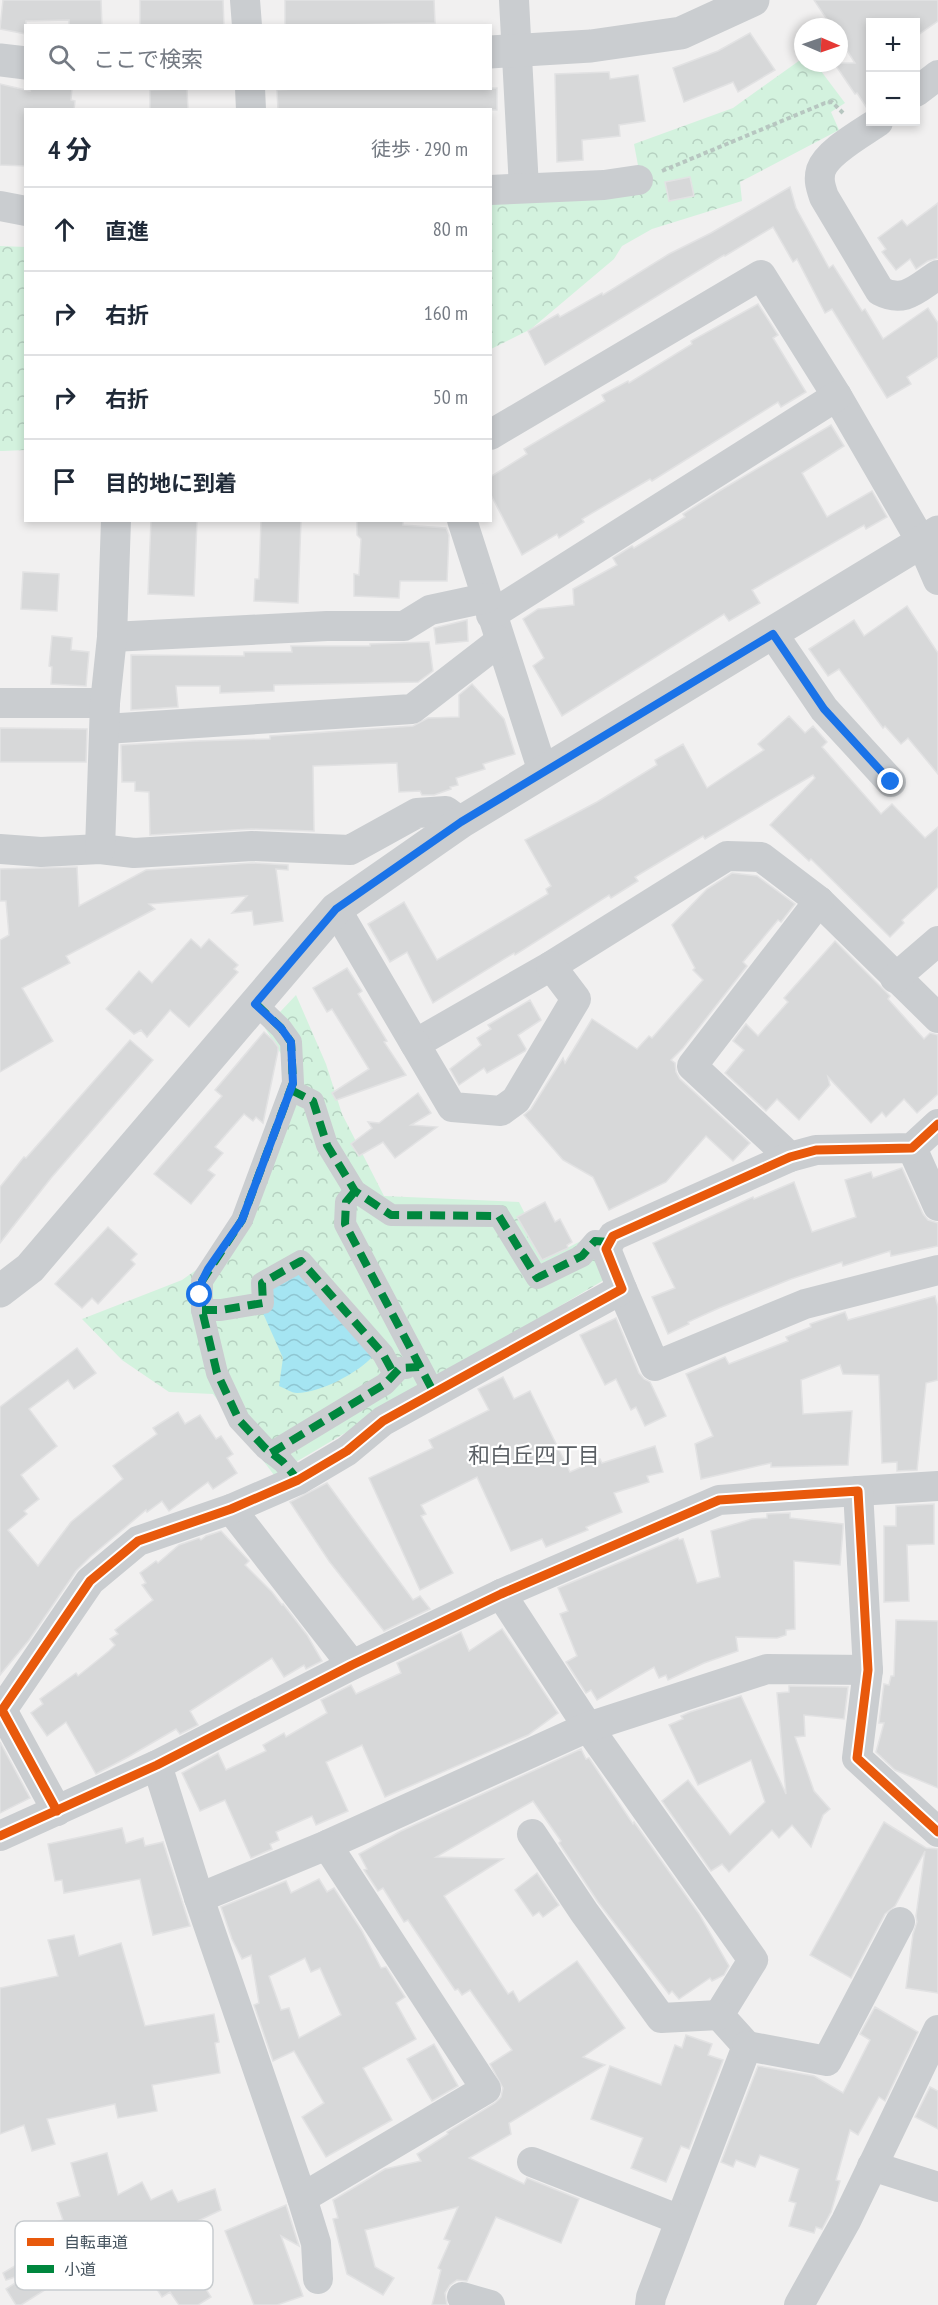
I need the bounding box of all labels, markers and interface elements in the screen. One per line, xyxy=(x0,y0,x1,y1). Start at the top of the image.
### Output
north arrow xyxy=(794,18,848,72)
map controls xyxy=(866,18,920,126)
button: + xyxy=(866,18,920,72)
search box xyxy=(24,24,492,90)
icon: search xyxy=(45,41,78,74)
text: ここで検索 xyxy=(93,45,203,73)
button: − xyxy=(866,72,920,126)
text: 4 分 xyxy=(48,133,92,166)
text: 徒歩 · 290 m xyxy=(371,136,468,162)
icon: ahead xyxy=(48,213,81,246)
text: 80 m xyxy=(433,216,468,242)
text: 直進 xyxy=(105,217,149,245)
icon: right xyxy=(48,297,81,330)
text: 160 m xyxy=(424,300,468,326)
text: 右折 xyxy=(105,301,149,329)
icon: right xyxy=(48,381,81,414)
text: 50 m xyxy=(433,384,468,410)
text: 右折 xyxy=(105,385,149,413)
icon: arrive xyxy=(48,465,81,498)
text: 目的地に到着 xyxy=(105,469,237,497)
route end xyxy=(877,768,903,794)
route start xyxy=(186,1281,212,1307)
district label: 和白丘四丁目 xyxy=(468,1441,600,1469)
legend xyxy=(15,2221,213,2290)
text: 自転車道 xyxy=(64,2232,128,2252)
text: 小道 xyxy=(64,2259,96,2279)

